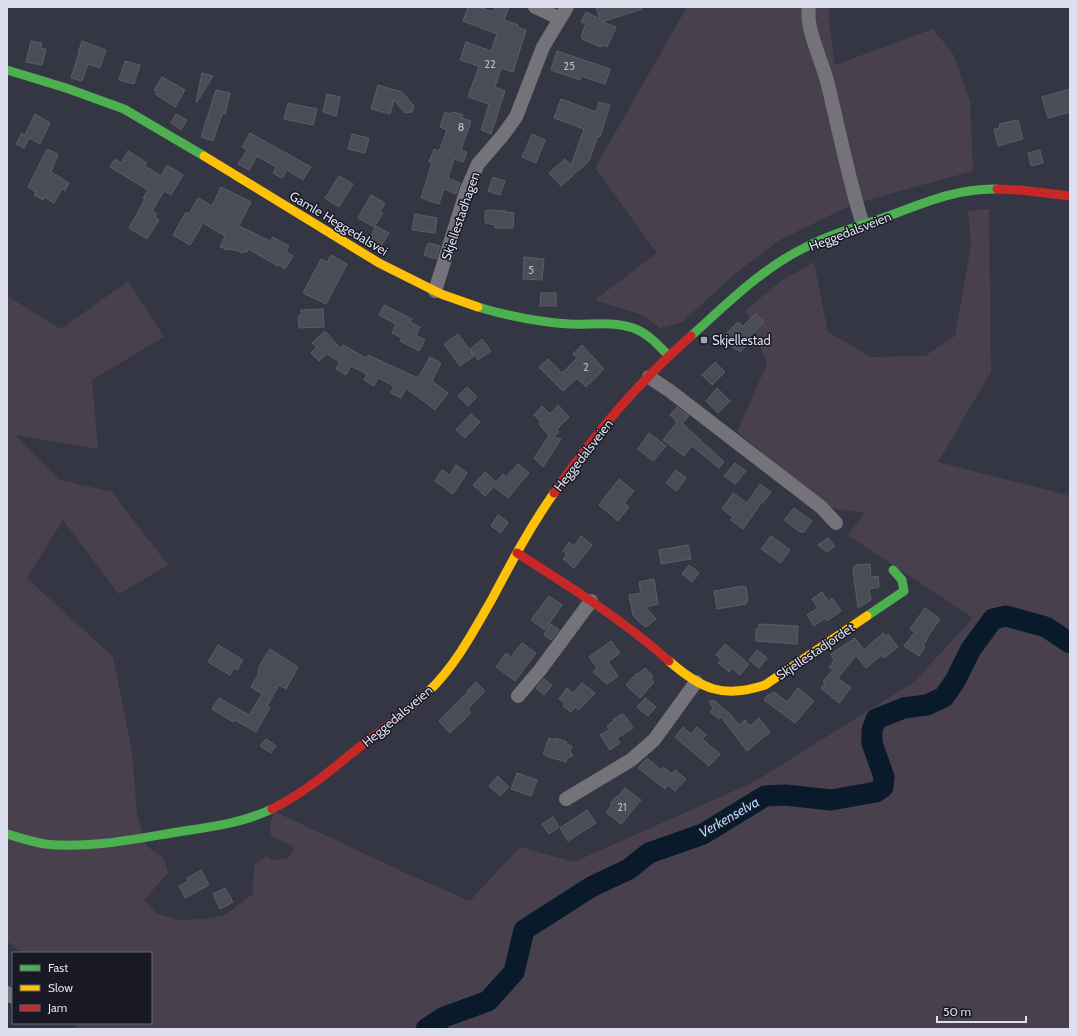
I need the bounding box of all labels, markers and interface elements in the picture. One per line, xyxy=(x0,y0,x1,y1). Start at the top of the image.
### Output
house number: 22 xyxy=(484,57,496,71)
house number: 25 xyxy=(563,59,575,73)
house number: 8 xyxy=(458,120,464,134)
street label: Skjellestadhagen xyxy=(437,170,484,263)
street label: Gamle Heggedalsvei xyxy=(287,187,391,259)
street label: Heggedalsveien xyxy=(807,208,893,254)
house number: 5 xyxy=(528,263,534,277)
place label: Skjellestad xyxy=(712,332,771,349)
marker: Skjellestad xyxy=(699,335,709,345)
house number: 2 xyxy=(583,360,589,374)
street label: Heggedalsveien xyxy=(550,416,616,494)
street label: Skjellestadjordet xyxy=(773,619,858,684)
street label: Heggedalsveien xyxy=(359,682,435,750)
water label: Verkenselva xyxy=(696,793,762,841)
house number: 21 xyxy=(617,800,627,814)
legend xyxy=(12,952,152,1024)
text: Fast xyxy=(48,960,68,975)
text: Slow xyxy=(48,980,73,995)
scale bar xyxy=(937,998,1026,1024)
text: Jam xyxy=(47,1000,67,1015)
text: 50 m xyxy=(943,1004,971,1019)

